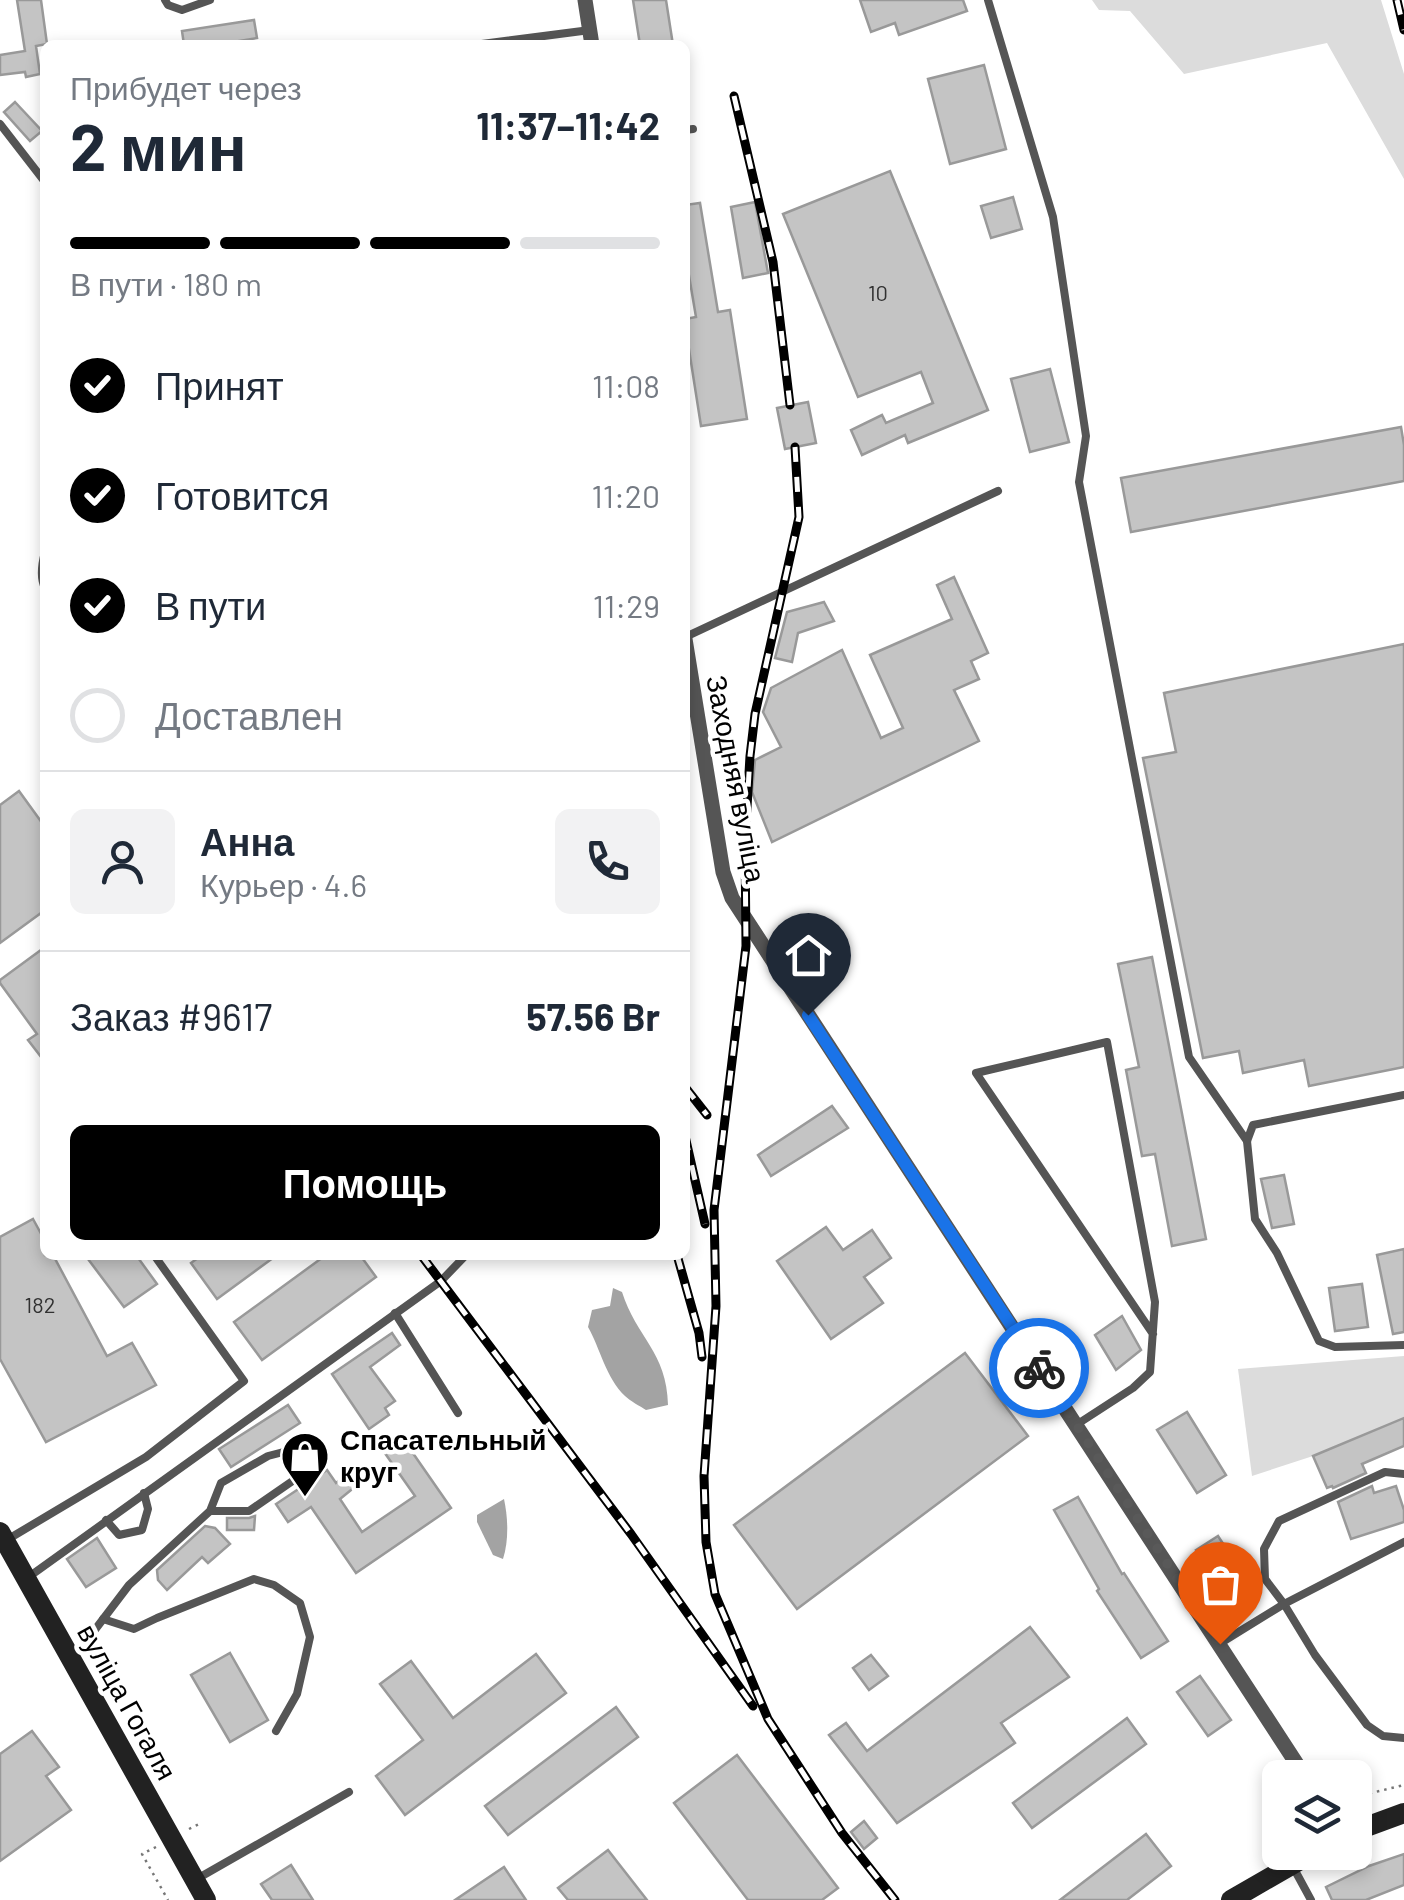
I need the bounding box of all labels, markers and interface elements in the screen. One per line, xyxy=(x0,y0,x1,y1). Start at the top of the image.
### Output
text: Прибудет через xyxy=(70,68,302,106)
text: 11:37–11:42 xyxy=(476,102,660,148)
text: 2 мин xyxy=(70,106,247,184)
text: В пути · 180 m xyxy=(70,264,262,302)
house number: 10 xyxy=(868,279,888,305)
icon: check xyxy=(70,358,125,413)
text: Принят xyxy=(155,362,284,408)
text: 11:08 xyxy=(592,366,660,404)
icon: check xyxy=(70,468,125,523)
text: Готовится xyxy=(155,472,329,518)
text: 11:20 xyxy=(591,476,660,514)
icon: check xyxy=(70,578,125,633)
text: В пути xyxy=(155,582,266,628)
text: 11:29 xyxy=(593,586,660,624)
street label: Заходняя вуліца xyxy=(700,672,774,886)
text: Доставлен xyxy=(155,692,343,738)
button: person xyxy=(70,809,175,914)
button: phone xyxy=(555,809,660,914)
text: Анна xyxy=(200,818,294,864)
text: Курьер · 4.6 xyxy=(200,865,367,903)
pin xyxy=(766,913,851,1016)
icon: home xyxy=(781,928,836,983)
text: Заказ #9617 xyxy=(70,993,272,1039)
text: 57.56 Br xyxy=(526,993,660,1039)
button: Помощь xyxy=(70,1125,660,1240)
house number: 182 xyxy=(25,1291,55,1317)
courier xyxy=(989,1318,1089,1418)
icon: bike xyxy=(1012,1341,1067,1396)
place label: Спасательный круг xyxy=(340,1422,547,1488)
shop icon: Спасательный круг xyxy=(279,1430,331,1498)
pin xyxy=(1178,1542,1263,1645)
icon: bag xyxy=(1193,1557,1248,1612)
street label: вуліца Гогаля xyxy=(71,1618,185,1785)
map controls xyxy=(1262,1760,1372,1870)
button: layers xyxy=(1262,1760,1372,1870)

